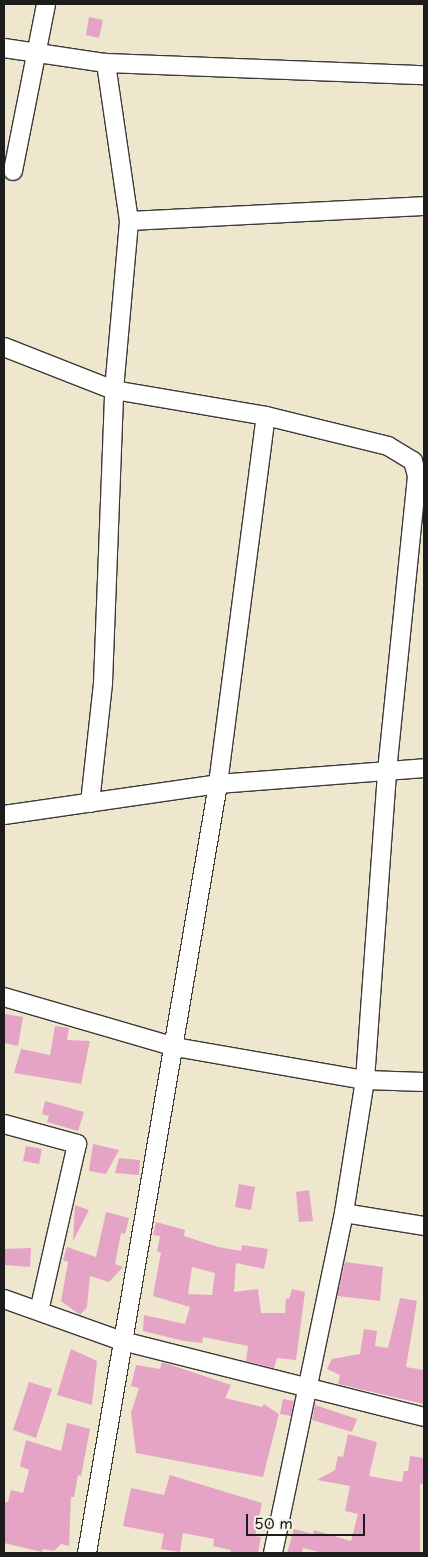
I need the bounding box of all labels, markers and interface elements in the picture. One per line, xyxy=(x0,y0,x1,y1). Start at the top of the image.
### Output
scale bar xyxy=(248,1504,367,1536)
text: 50 m xyxy=(254,1511,293,1534)

